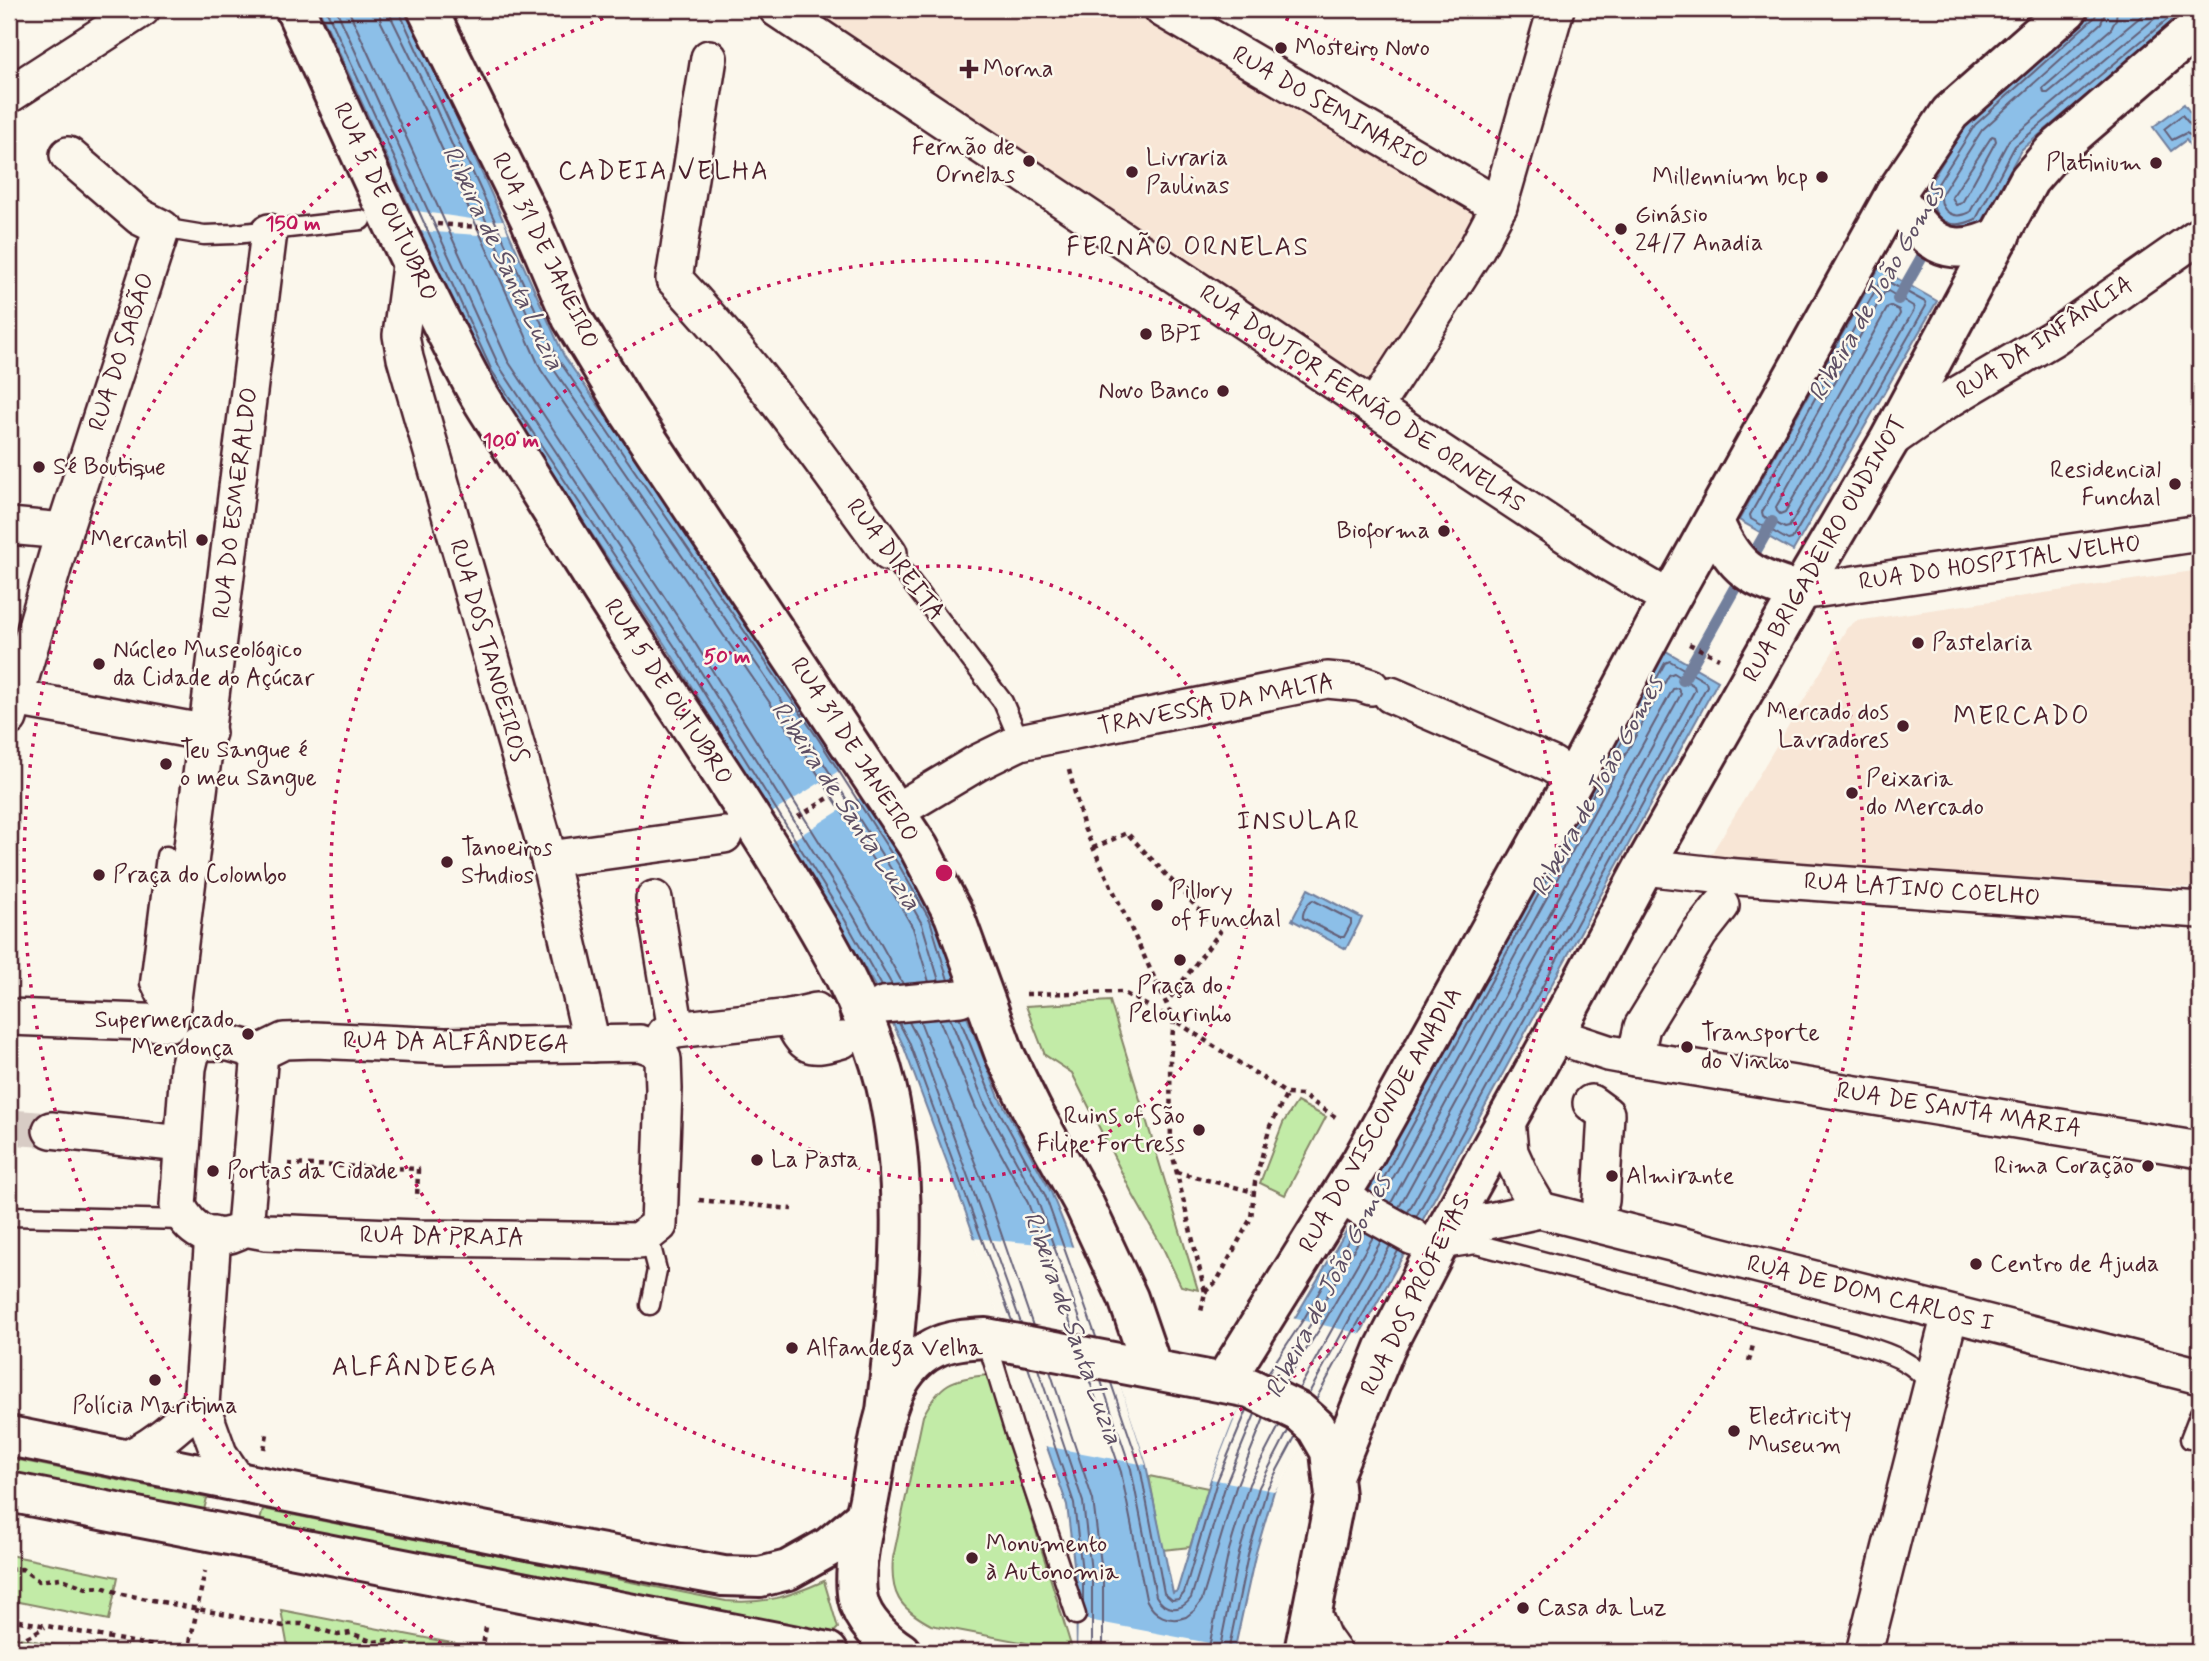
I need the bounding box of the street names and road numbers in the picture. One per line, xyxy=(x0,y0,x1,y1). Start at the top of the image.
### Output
street label: RUA DO SEMINARIO xyxy=(1226,39,1434,177)
street label: RUA 5 DE OUTUBRO xyxy=(325,98,445,306)
street label: RUA 31 DE JANEIRO xyxy=(484,148,606,354)
street label: RUA DO SABÃO xyxy=(82,269,162,435)
street label: RUA DA INFÂNCIA xyxy=(1951,269,2139,407)
street label: RUA DOUTOR FERNÃO DE ORNELAS xyxy=(1193,278,1531,520)
street label: RUA DO ESMERALDO xyxy=(206,385,266,621)
street label: RUA BRIGADEIRO OUDINOT xyxy=(1736,410,1914,688)
street label: RUA DIREITA xyxy=(839,493,951,627)
street label: RUA DO HOSPITAL VELHO xyxy=(1857,528,2143,598)
street label: RUA DOS TANOEIROS xyxy=(441,536,535,766)
street label: RUA 5 DE OUTUBRO xyxy=(596,593,740,791)
street label: RUA 31 DE JANEIRO xyxy=(783,652,925,848)
street label: TRAVESSA DA MALTA xyxy=(1095,667,1337,743)
street label: RUA LATINO COELHO xyxy=(1803,866,2041,914)
street label: RUA DO VISCONDE ANADIA xyxy=(1292,982,1470,1258)
street label: RUA DA ALFÂNDEGA xyxy=(343,1026,569,1060)
street label: RUA DE SANTA MARIA xyxy=(1835,1075,2083,1145)
street label: RUA DOS PROFETAS xyxy=(1354,1189,1478,1401)
street label: RUA DA PRAIA xyxy=(359,1220,525,1254)
street label: RUA DE DOM CARLOS I xyxy=(1743,1248,1997,1340)

